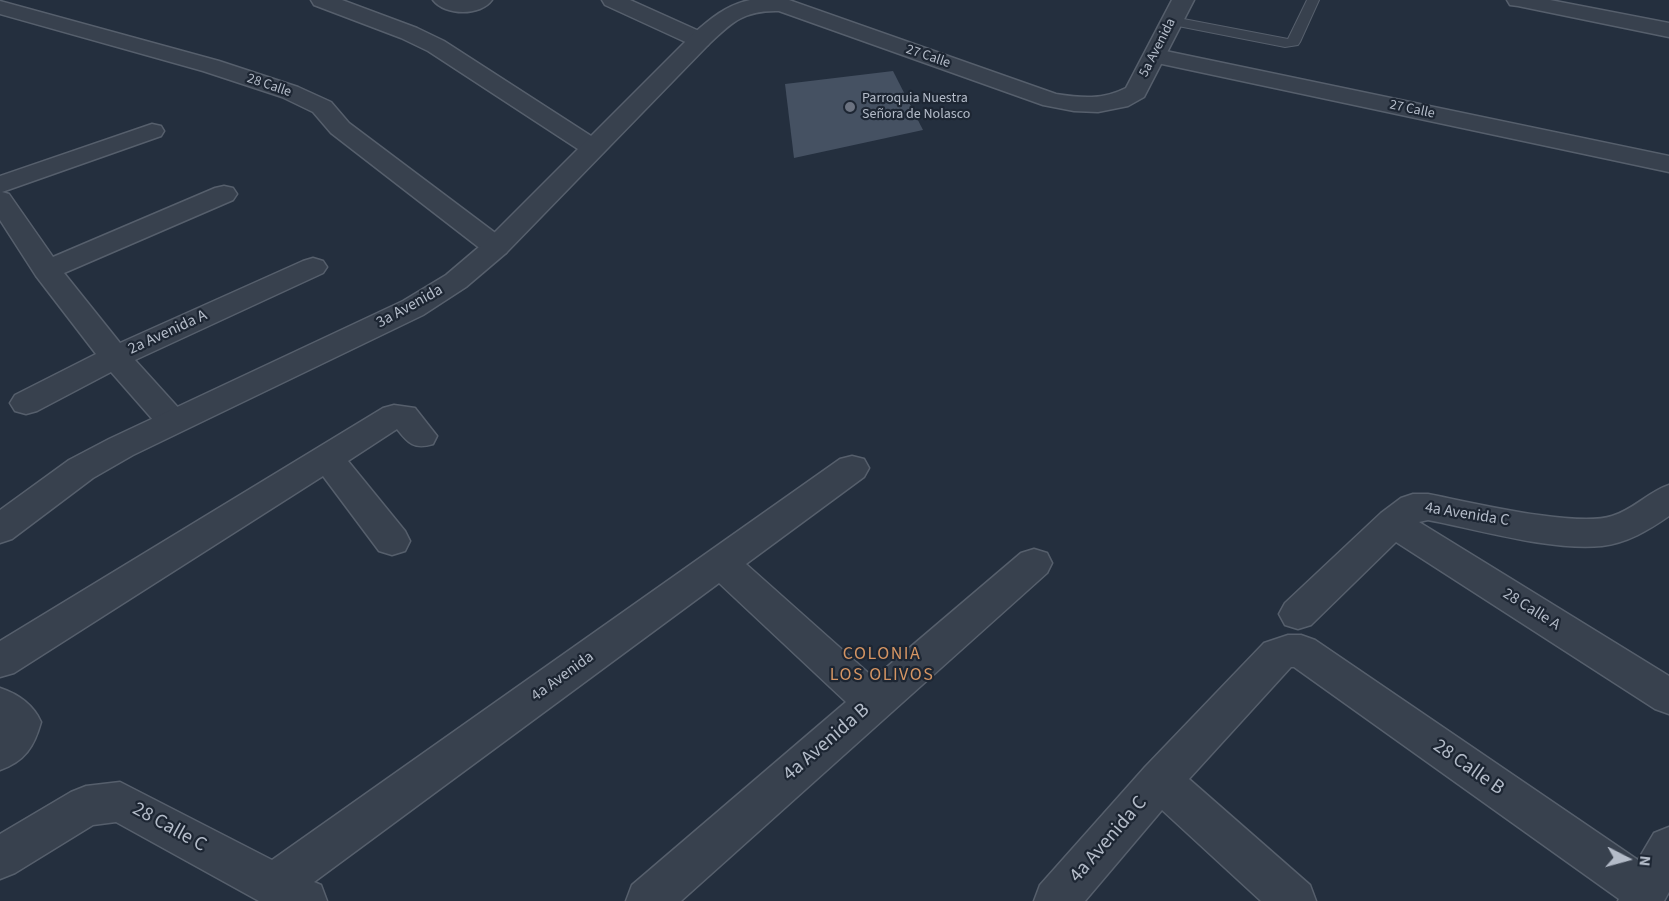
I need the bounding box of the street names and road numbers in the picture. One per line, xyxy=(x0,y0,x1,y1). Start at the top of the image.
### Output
street label: 5a Avenida xyxy=(1136,16,1180,80)
street label: 27 Calle xyxy=(904,42,952,72)
street label: 28 Calle xyxy=(245,71,293,101)
street label: 27 Calle xyxy=(1388,97,1436,123)
street label: 3a Avenida xyxy=(374,281,446,333)
street label: 2a Avenida A xyxy=(126,306,210,360)
street label: 4a Avenida C xyxy=(1423,499,1511,531)
street label: 28 Calle A xyxy=(1499,585,1563,635)
street label: 4a Avenida xyxy=(528,648,598,706)
street label: 4a Avenida B xyxy=(779,699,875,787)
street label: 28 Calle B xyxy=(1428,735,1508,801)
street label: 4a Avenida C xyxy=(1065,792,1153,888)
street label: 28 Calle C xyxy=(128,798,210,858)

